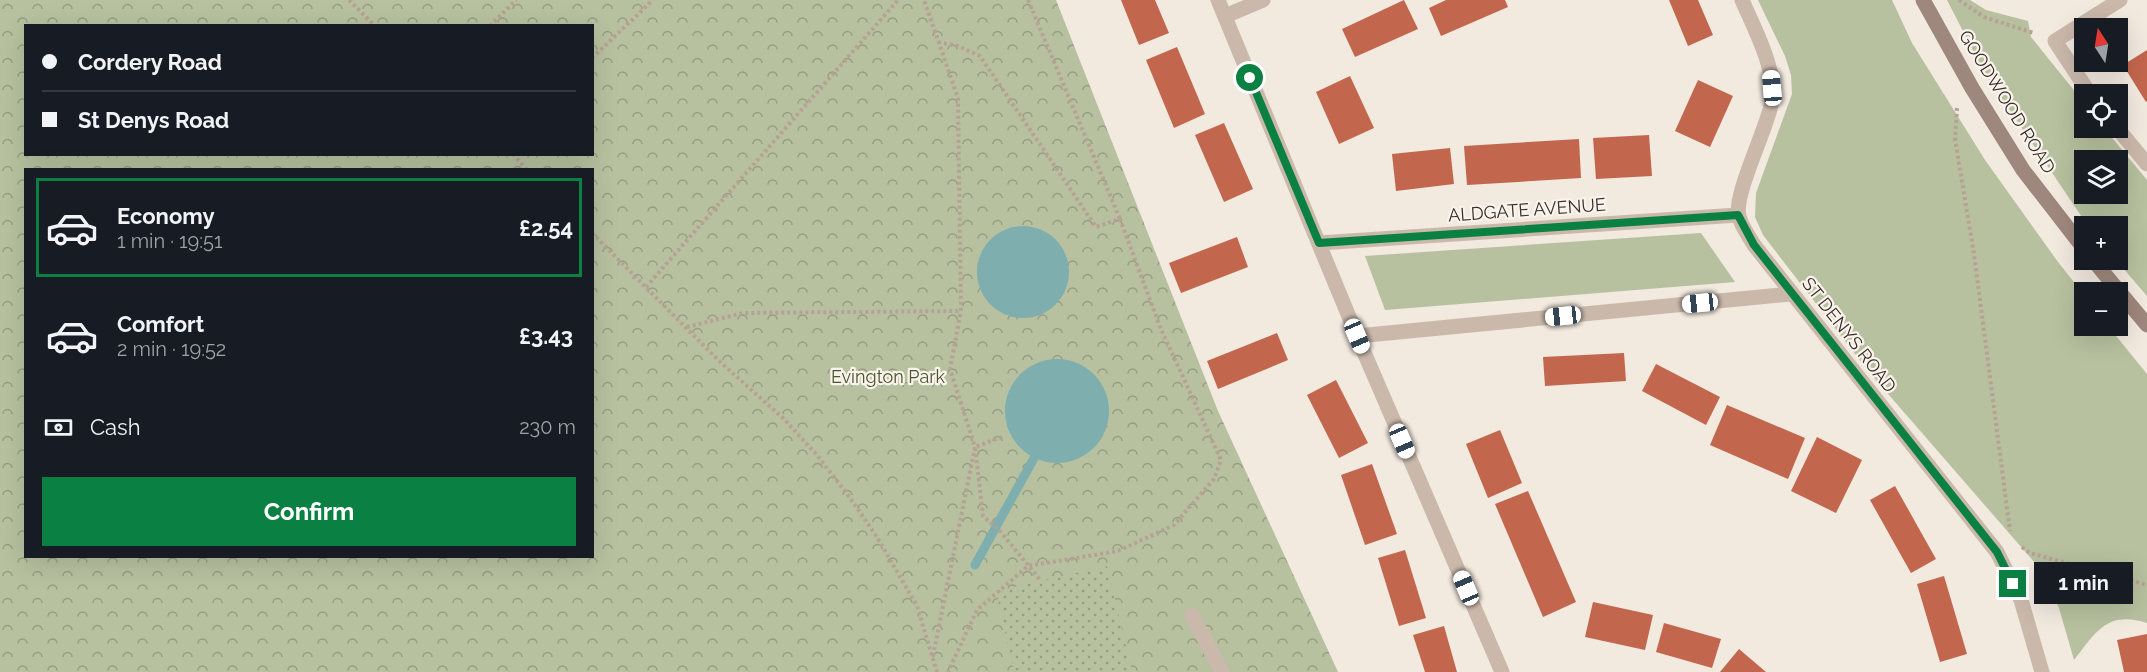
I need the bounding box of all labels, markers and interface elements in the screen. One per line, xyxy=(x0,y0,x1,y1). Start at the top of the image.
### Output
north arrow xyxy=(2074,18,2128,72)
map controls xyxy=(2074,18,2128,336)
street label: GOODWOOD ROAD xyxy=(1955,26,2060,177)
text: Cordery Road xyxy=(78,49,222,75)
route start xyxy=(1236,64,1263,91)
car xyxy=(1761,69,1783,107)
button: locate xyxy=(2074,84,2128,138)
text: St Denys Road xyxy=(78,107,229,133)
button: layers xyxy=(2074,150,2128,204)
street label: ALDGATE AVENUE xyxy=(1447,194,1607,225)
icon: car xyxy=(45,201,99,255)
text: Economy xyxy=(117,203,215,229)
text: £2.54 xyxy=(519,215,573,241)
button: + xyxy=(2074,216,2128,270)
text: 1 min · 19:51 xyxy=(117,229,223,253)
street label: ST DENYS ROAD xyxy=(1798,273,1901,397)
button: − xyxy=(2074,282,2128,336)
car xyxy=(1681,292,1719,314)
car xyxy=(1544,305,1582,327)
icon: car xyxy=(45,309,99,363)
text: Comfort xyxy=(117,311,204,337)
car xyxy=(1342,316,1372,356)
text: £3.43 xyxy=(519,323,573,349)
text: 2 min · 19:52 xyxy=(117,337,226,361)
park label: Evington Park xyxy=(831,366,946,387)
icon: cash xyxy=(42,411,75,444)
text: Cash xyxy=(90,414,141,440)
text: 230 m xyxy=(519,415,576,439)
car xyxy=(1387,421,1417,461)
button: Confirm xyxy=(42,477,576,546)
callout: 1 min xyxy=(2034,563,2133,605)
car xyxy=(1451,568,1481,608)
route end xyxy=(1999,570,2026,597)
text: 1 min xyxy=(2058,571,2109,595)

